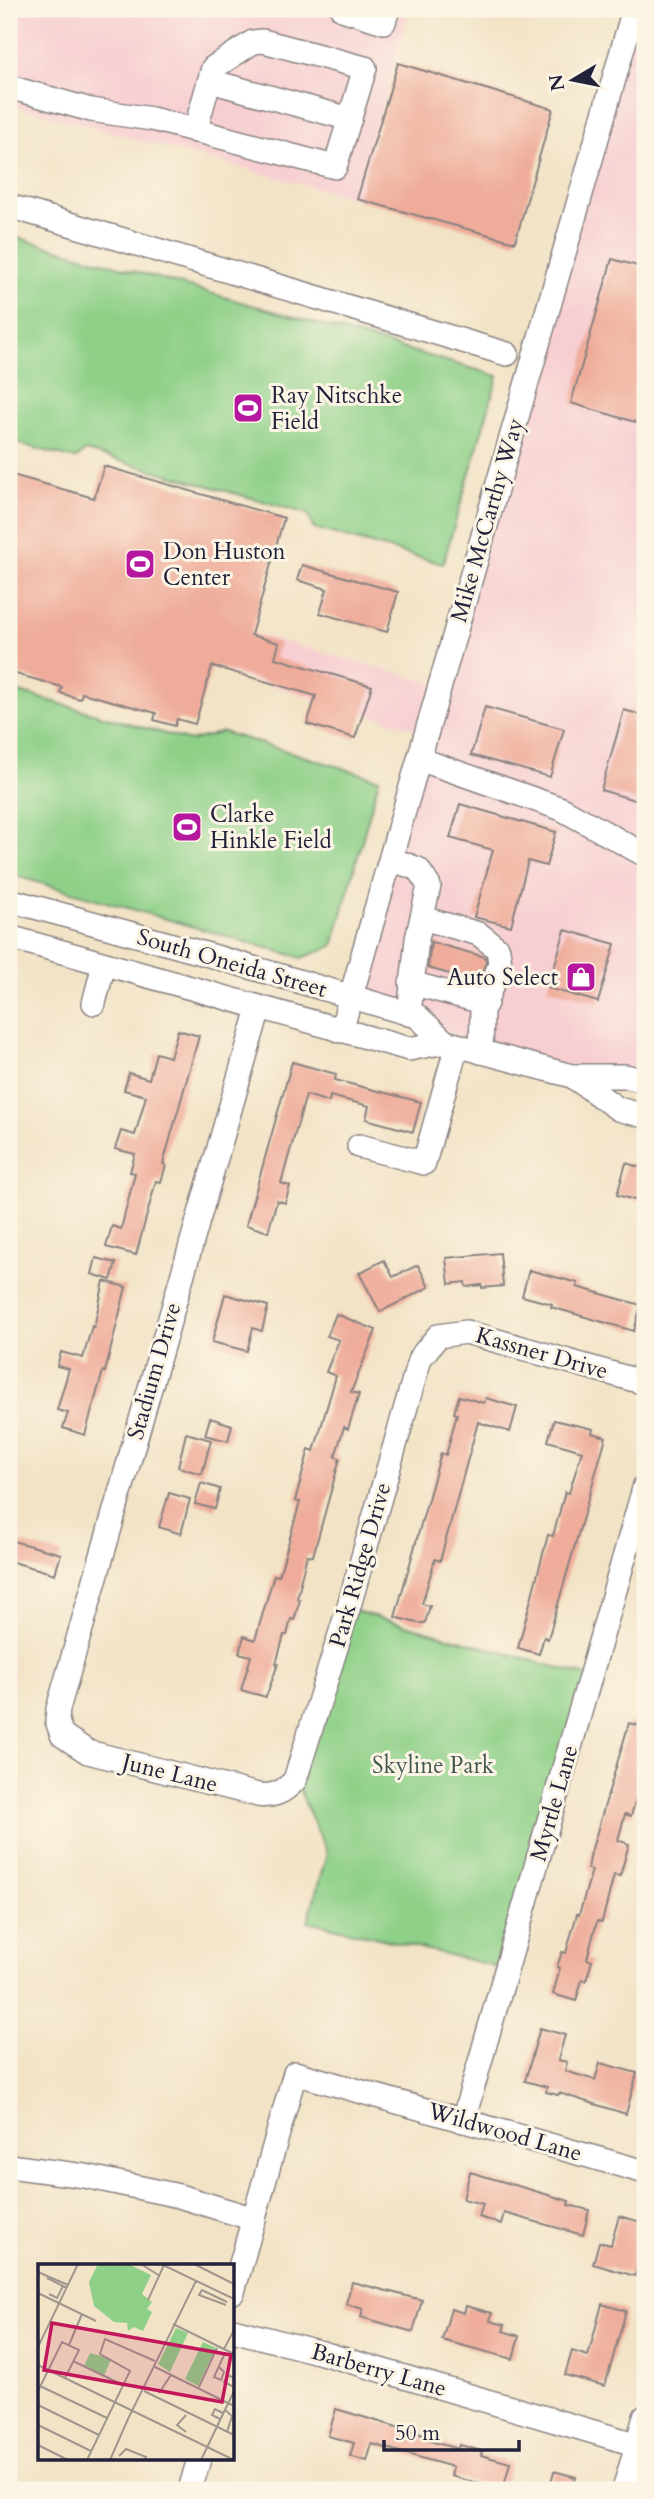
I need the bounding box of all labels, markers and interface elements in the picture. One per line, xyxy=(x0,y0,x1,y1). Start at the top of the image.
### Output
north arrow xyxy=(538,46,608,116)
text: N xyxy=(543,72,571,93)
place label: Ray Nitschke Field xyxy=(271,380,402,437)
sports icon: Ray Nitschke Field xyxy=(231,391,265,425)
street label: Mike McCarthy Way xyxy=(443,414,531,626)
place label: Don Huston Center xyxy=(163,536,286,593)
sports icon: Don Huston Center xyxy=(123,547,157,581)
place label: Clarke Hinkle Field xyxy=(210,799,332,856)
sports icon: Clarke Hinkle Field xyxy=(170,810,204,844)
street label: South Oneida Street xyxy=(133,921,331,1005)
shop icon: Auto Select xyxy=(564,960,598,994)
place label: Auto Select xyxy=(447,962,558,993)
street label: Stadium Drive xyxy=(120,1299,188,1443)
street label: Kassner Drive xyxy=(472,1319,612,1387)
street label: Park Ridge Drive xyxy=(322,1479,398,1651)
street label: Myrtle Lane xyxy=(523,1741,585,1865)
street label: June Lane xyxy=(116,1745,221,1800)
park label: Skyline Park xyxy=(372,1750,495,1781)
street label: Wildwood Lane xyxy=(423,2095,586,2169)
inset map xyxy=(38,2264,234,2460)
street label: Barberry Lane xyxy=(308,2336,450,2404)
scale bar xyxy=(384,2408,519,2452)
text: 50 m xyxy=(395,2419,440,2448)

